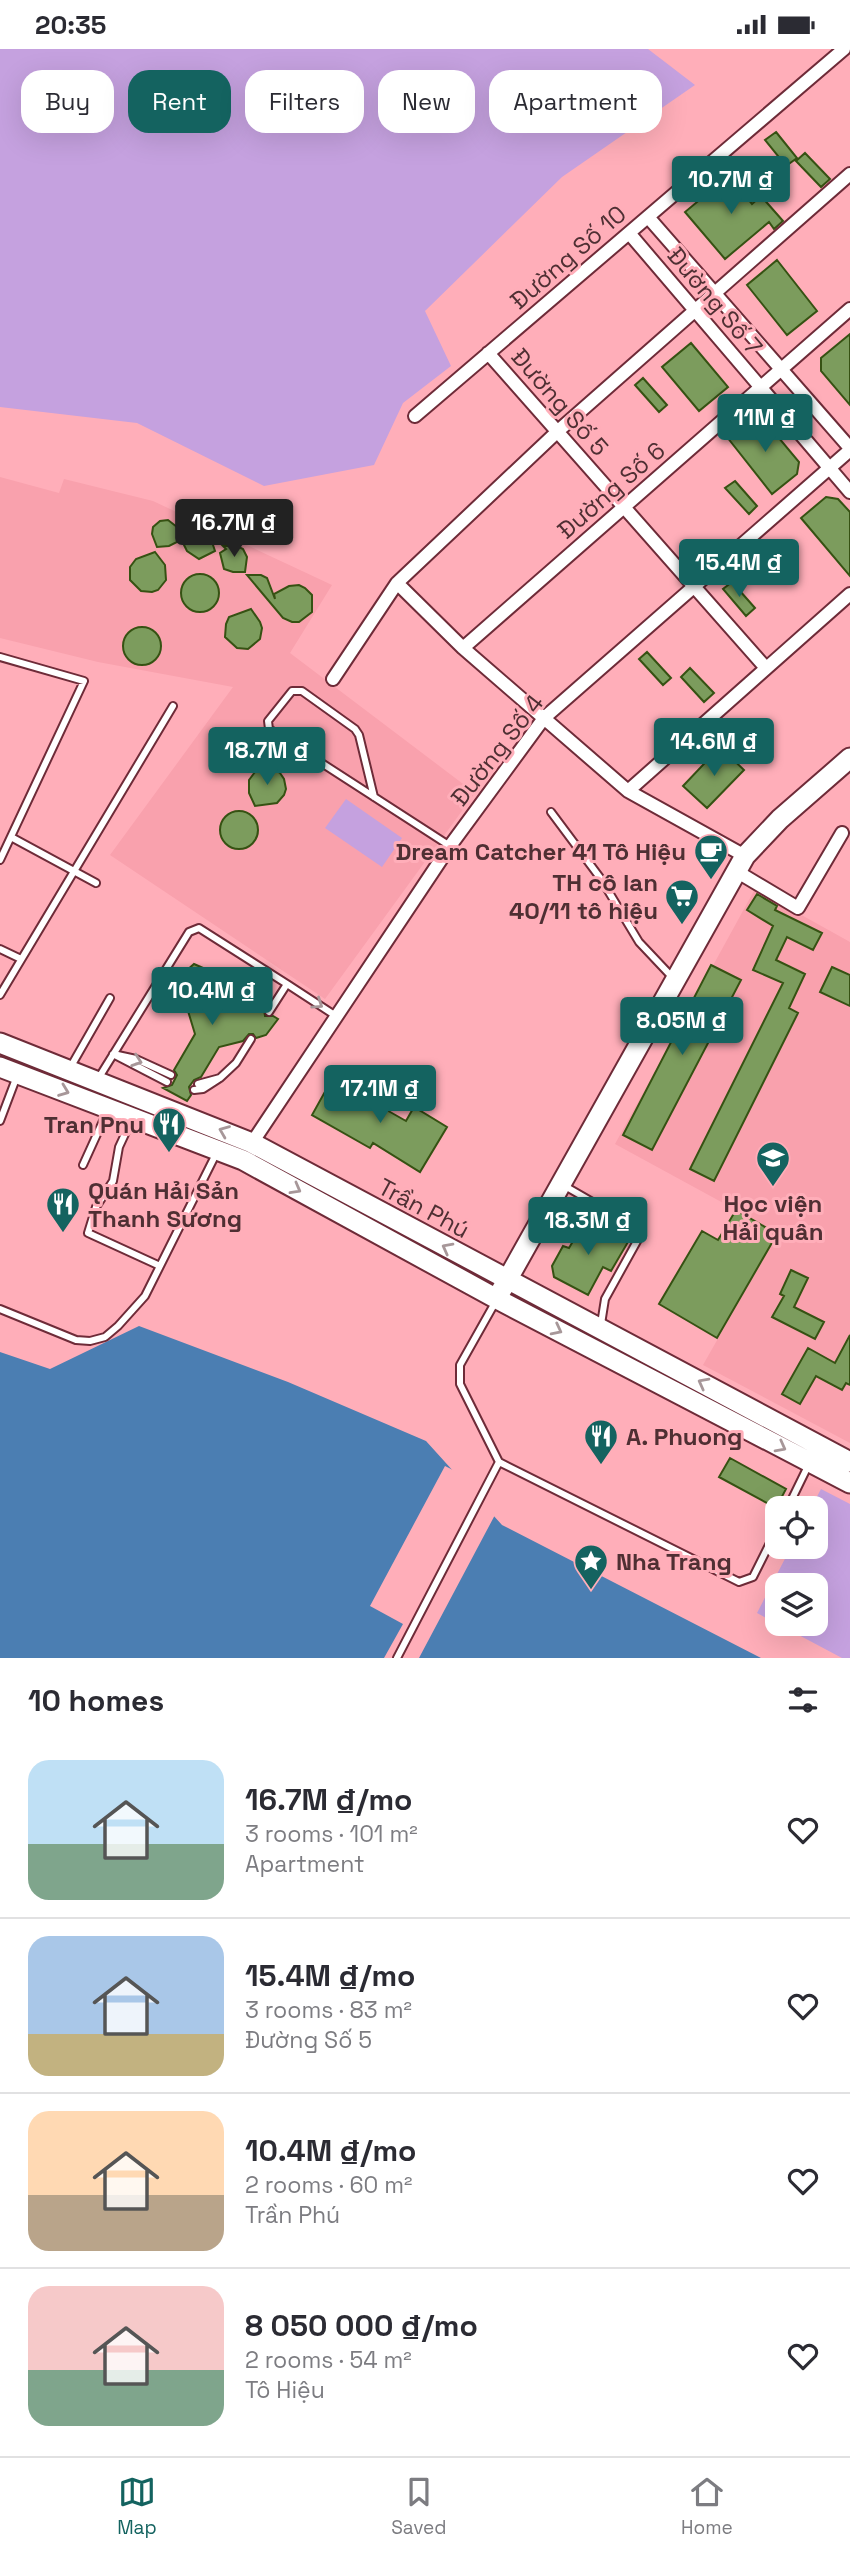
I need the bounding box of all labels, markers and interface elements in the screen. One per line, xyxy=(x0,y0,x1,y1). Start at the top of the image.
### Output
text: 20:35 xyxy=(35,8,106,42)
chip: Buy xyxy=(21,70,114,133)
chip: Rent xyxy=(128,70,231,133)
chip: Filters xyxy=(245,70,364,133)
chip: New xyxy=(378,70,475,133)
chip: Apartment xyxy=(489,70,662,133)
pin: 10.7M ₫ xyxy=(666,157,796,216)
text: 10.7M ₫ xyxy=(688,164,774,194)
street label: Đường Số 10 xyxy=(504,198,632,316)
street label: Đường Số 7 xyxy=(661,241,769,361)
street label: Đường Số 5 xyxy=(505,342,615,462)
pin: 11M ₫ xyxy=(716,395,814,454)
text: 11M ₫ xyxy=(733,402,797,432)
street label: Đường Số 6 xyxy=(551,435,671,545)
pin: 16.7M ₫ xyxy=(169,499,299,559)
text: 16.7M ₫ xyxy=(191,507,277,537)
pin: 15.4M ₫ xyxy=(674,539,804,599)
text: 15.4M ₫ xyxy=(695,547,783,577)
street label: Đường Số 4 xyxy=(444,688,550,812)
pin: 14.6M ₫ xyxy=(649,719,779,778)
text: 14.6M ₫ xyxy=(670,726,758,756)
pin: 18.7M ₫ xyxy=(202,727,332,787)
text: 18.7M ₫ xyxy=(224,735,310,765)
cafe icon: Dream Catcher 41 Tô Hiệu xyxy=(692,832,730,881)
place label: Dream Catcher 41 Tô Hiệu xyxy=(395,836,686,867)
place label: TH cô lan 40/11 tô hiệu xyxy=(509,867,658,926)
supermarket icon: TH cô lan 40/11 tô hiệu xyxy=(663,877,701,926)
pin: 10.4M ₫ xyxy=(147,967,277,1027)
text: 10.4M ₫ xyxy=(168,975,256,1005)
one-way arrow xyxy=(310,996,323,1009)
pin: 8.05M ₫ xyxy=(617,997,747,1057)
text: 8.05M ₫ xyxy=(636,1005,728,1035)
one-way arrow xyxy=(131,1053,143,1067)
pin: 17.1M ₫ xyxy=(315,1065,445,1125)
text: 17.1M ₫ xyxy=(340,1073,420,1103)
one-way arrow xyxy=(57,1083,69,1097)
restaurant icon: Tran Pnu xyxy=(150,1105,188,1154)
place label: Tran Pnu xyxy=(44,1109,144,1140)
one-way arrow xyxy=(218,1126,230,1140)
school or university icon: Học viện Hải quân xyxy=(754,1139,792,1188)
street label: Trần Phú xyxy=(373,1171,475,1245)
place label: Quán Hải Sản Thanh Sương xyxy=(88,1175,242,1234)
one-way arrow xyxy=(289,1181,301,1194)
restaurant icon: Quán Hải Sản Thanh Sương xyxy=(44,1185,82,1234)
place label: Học viện Hải quân xyxy=(723,1188,823,1247)
pin: 18.3M ₫ xyxy=(523,1197,653,1257)
text: 18.3M ₫ xyxy=(544,1205,632,1235)
one-way arrow xyxy=(442,1243,454,1256)
one-way arrow xyxy=(550,1322,562,1336)
one-way arrow xyxy=(698,1378,711,1391)
restaurant icon: A. Phuong xyxy=(582,1417,620,1466)
place label: A. Phuong xyxy=(626,1421,742,1452)
one-way arrow xyxy=(774,1439,786,1452)
map controls xyxy=(765,1496,828,1636)
button: locate xyxy=(765,1496,828,1559)
place icon: Nha Trang xyxy=(572,1542,610,1591)
place label: Nha Trang xyxy=(616,1546,732,1577)
button: layers xyxy=(765,1573,828,1636)
text: 10 homes xyxy=(28,1681,164,1720)
icon: filters xyxy=(784,1681,822,1719)
text: 16.7M ₫/mo xyxy=(245,1780,412,1819)
icon: home xyxy=(84,1788,168,1872)
icon: heart xyxy=(784,1811,822,1849)
text: 3 rooms · 101 m² xyxy=(245,1819,418,1849)
text: Apartment xyxy=(245,1849,365,1879)
text: 15.4M ₫/mo xyxy=(245,1956,415,1995)
icon: home xyxy=(84,1964,168,2048)
icon: heart xyxy=(784,1987,822,2025)
text: 3 rooms · 83 m² xyxy=(245,1995,412,2025)
text: Đường Số 5 xyxy=(245,2025,372,2055)
text: 10.4M ₫/mo xyxy=(245,2131,416,2170)
icon: home xyxy=(84,2139,168,2223)
icon: heart xyxy=(784,2162,822,2200)
text: 2 rooms · 60 m² xyxy=(245,2170,412,2200)
text: Trần Phú xyxy=(245,2200,340,2230)
text: 8 050 000 ₫/mo xyxy=(245,2306,478,2345)
icon: home xyxy=(84,2314,168,2398)
icon: heart xyxy=(784,2337,822,2375)
text: 2 rooms · 54 m² xyxy=(245,2345,412,2375)
text: Tô Hiệu xyxy=(245,2375,325,2405)
tab: Map xyxy=(117,2473,157,2540)
tab: Saved xyxy=(391,2473,447,2540)
tab: Home xyxy=(681,2473,733,2540)

